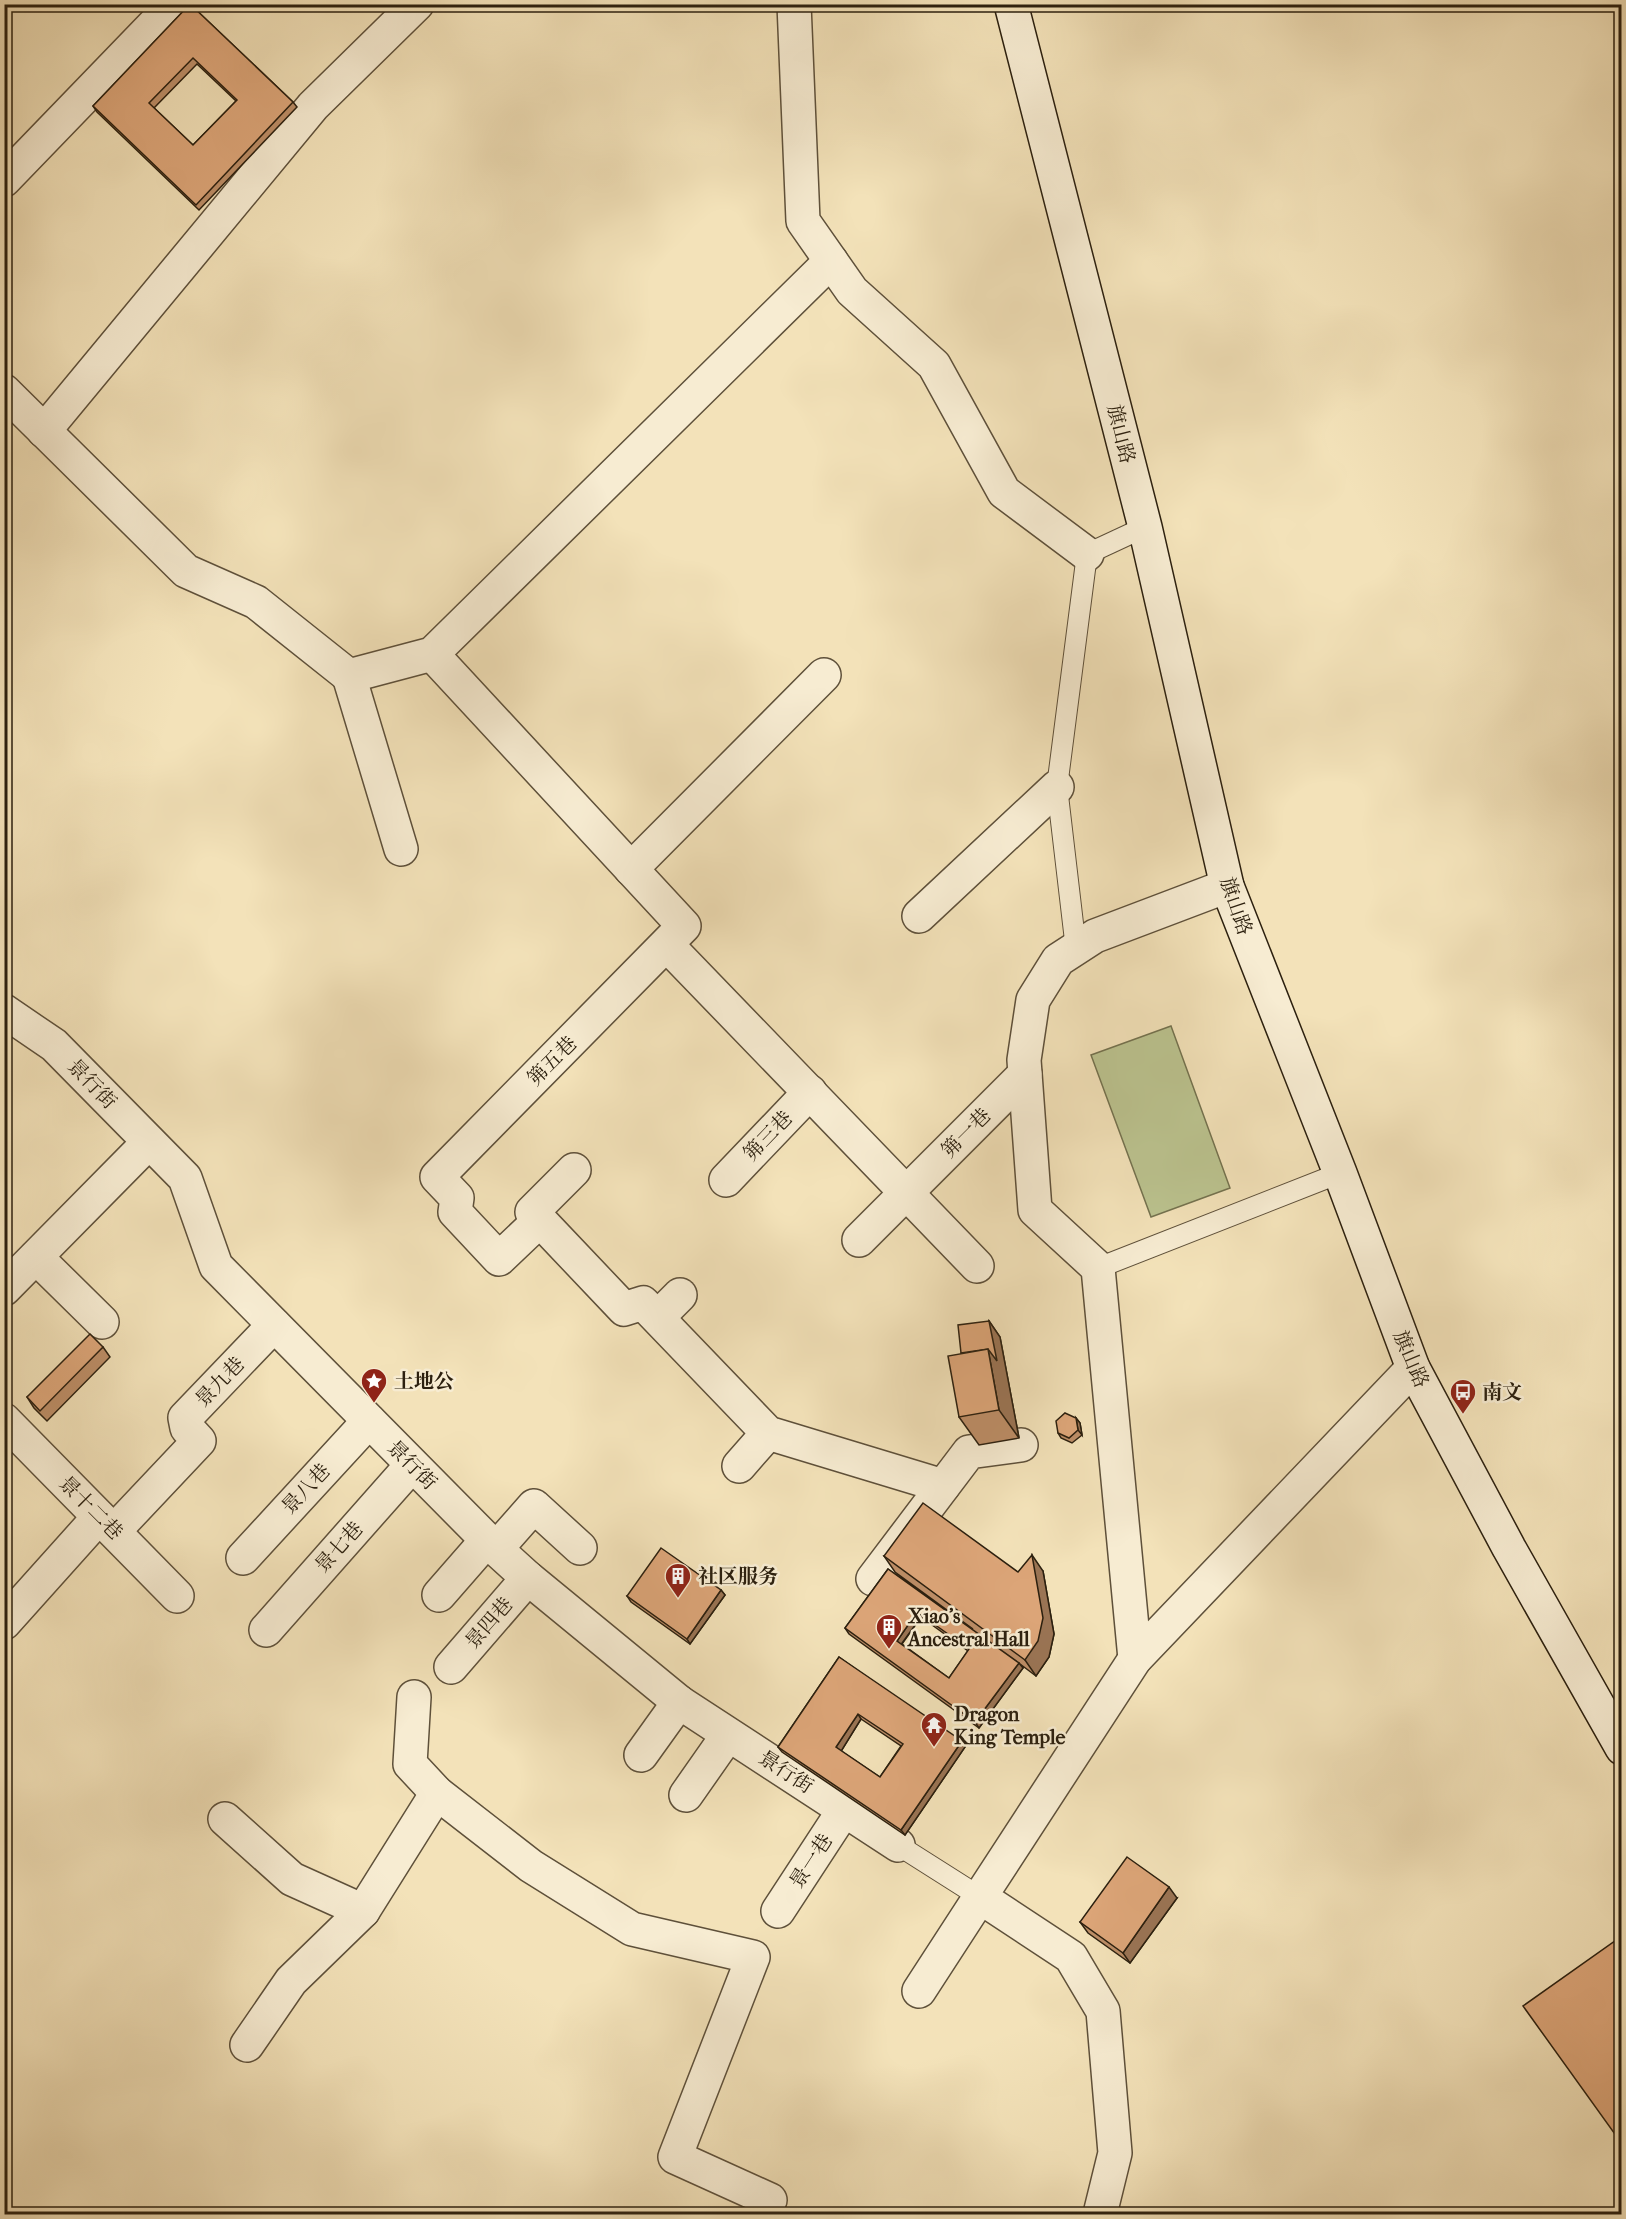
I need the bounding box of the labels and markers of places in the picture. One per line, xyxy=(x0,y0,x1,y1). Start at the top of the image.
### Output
place icon: 土地公 xyxy=(359,1366,389,1404)
place label: 土地公 xyxy=(394,1370,454,1393)
bus stop icon: 南文 xyxy=(1448,1377,1478,1415)
place label: 南文 xyxy=(1482,1381,1522,1404)
building icon: 社区服务 xyxy=(663,1561,693,1599)
place label: 社区服务 xyxy=(698,1565,778,1588)
place label: Xiao's Ancestral Hall xyxy=(906,1605,1030,1651)
building icon: Xiao's Ancestral Hall xyxy=(874,1612,904,1650)
place label: Dragon King Temple xyxy=(954,1703,1065,1749)
temple icon: Dragon King Temple xyxy=(919,1710,949,1748)

